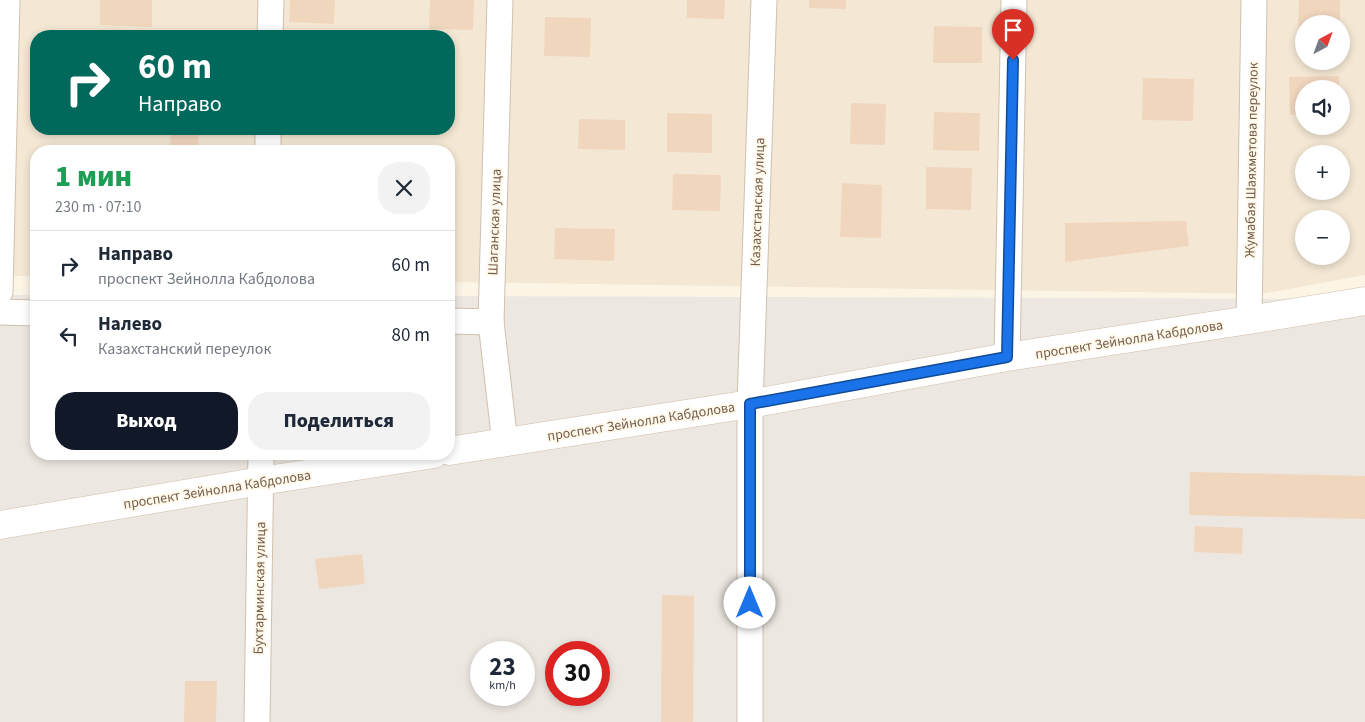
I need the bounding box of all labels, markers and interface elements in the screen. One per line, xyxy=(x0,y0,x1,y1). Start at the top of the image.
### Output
pin xyxy=(992,9,1034,60)
north arrow xyxy=(1295,15,1350,70)
map controls xyxy=(1295,15,1350,265)
icon: arrive xyxy=(999,16,1027,44)
text: 60 m xyxy=(138,42,212,92)
icon: right xyxy=(55,50,120,115)
street label: Жумабая Шаяхметова переулок xyxy=(1240,62,1264,258)
button: sound xyxy=(1295,80,1350,135)
text: Направо xyxy=(138,88,222,120)
street label: Казахстанская улица xyxy=(746,137,770,267)
button: + xyxy=(1295,145,1350,200)
text: 1 мин xyxy=(55,155,132,198)
button: close xyxy=(378,162,430,214)
street label: Шаганская улица xyxy=(483,168,507,276)
text: 230 m · 07:10 xyxy=(55,196,142,218)
button: − xyxy=(1295,210,1350,265)
text: Направо xyxy=(98,241,173,268)
icon: right xyxy=(55,252,83,280)
text: 60 m xyxy=(392,252,430,279)
text: проспект Зейнолла Кабдолова xyxy=(98,268,315,290)
text: Налево xyxy=(98,311,162,338)
street label: проспект Зейнолла Кабдолова xyxy=(1034,315,1224,365)
icon: left xyxy=(55,322,83,350)
text: 80 m xyxy=(392,322,430,349)
text: Казахстанский переулок xyxy=(98,338,271,360)
button: Выход xyxy=(55,392,238,450)
button: Поделиться xyxy=(248,392,430,450)
street label: проспект Зейнолла Кабдолова xyxy=(546,397,736,447)
street label: проспект Зейнолла Кабдолова xyxy=(122,465,312,515)
street label: Бухтарминская улица xyxy=(249,521,271,655)
position arrow xyxy=(723,576,775,628)
speed limit sign: 30 xyxy=(545,641,610,706)
text: 23 xyxy=(489,649,516,685)
text: km/h xyxy=(489,677,516,694)

